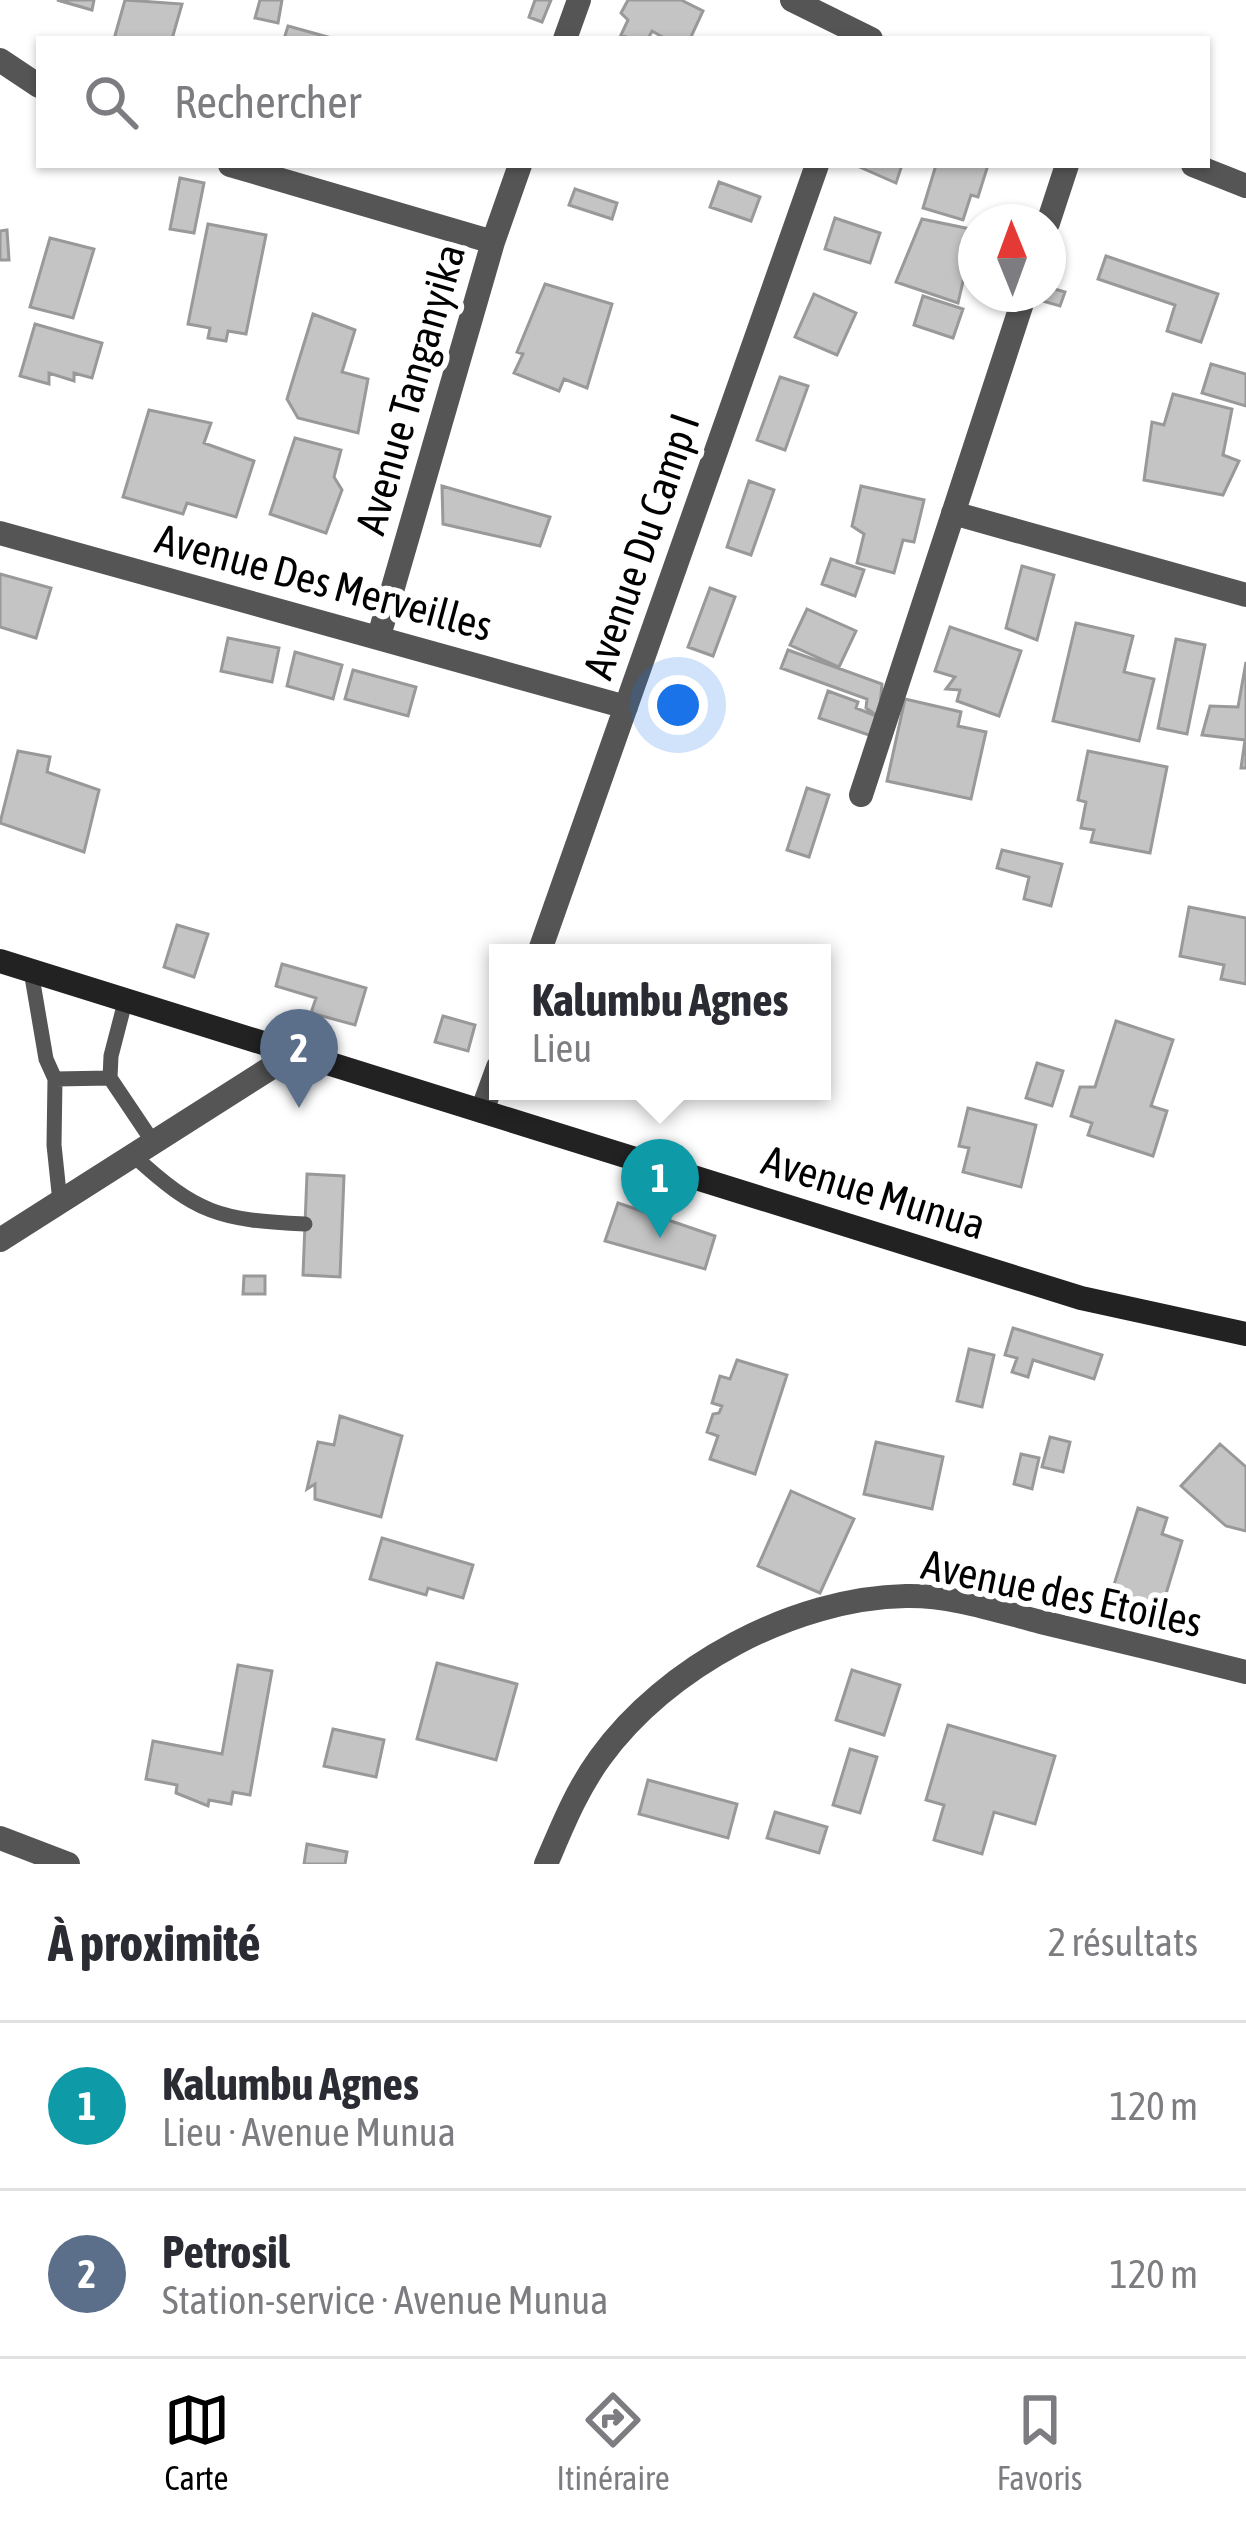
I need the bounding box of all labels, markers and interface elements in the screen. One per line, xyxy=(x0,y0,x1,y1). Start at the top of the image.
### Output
search box xyxy=(36,36,1210,168)
icon: search xyxy=(78,69,144,135)
text: Rechercher xyxy=(174,76,361,128)
north arrow xyxy=(958,204,1066,312)
street label: Avenue Tanganyika xyxy=(346,238,474,540)
street label: Avenue Du Camp I xyxy=(573,407,709,685)
street label: Avenue Des Merveilles xyxy=(151,514,497,650)
your location xyxy=(648,675,708,735)
popup xyxy=(489,944,831,1100)
text: Kalumbu Agnes xyxy=(532,974,788,1026)
pin: 2 xyxy=(260,1009,338,1108)
text: Lieu xyxy=(532,1026,592,1070)
street label: Avenue Munua xyxy=(757,1135,991,1249)
pin: 1 xyxy=(621,1139,699,1238)
street label: Avenue des Etoiles xyxy=(918,1540,1206,1646)
text: À proximité xyxy=(48,1913,261,1972)
text: 2 résultats xyxy=(1048,1920,1198,1964)
text: Kalumbu Agnes xyxy=(162,2058,419,2110)
text: 1 xyxy=(78,2084,96,2128)
text: 120 m xyxy=(1110,2084,1198,2128)
text: Lieu · Avenue Munua xyxy=(162,2110,456,2154)
text: Petrosil xyxy=(162,2226,290,2278)
text: 2 xyxy=(78,2252,96,2296)
text: 120 m xyxy=(1110,2252,1198,2296)
text: Station-service · Avenue Munua xyxy=(162,2278,608,2322)
tab: Carte xyxy=(164,2387,230,2497)
tab: Itinéraire xyxy=(557,2387,670,2497)
tab: Favoris xyxy=(997,2387,1082,2497)

